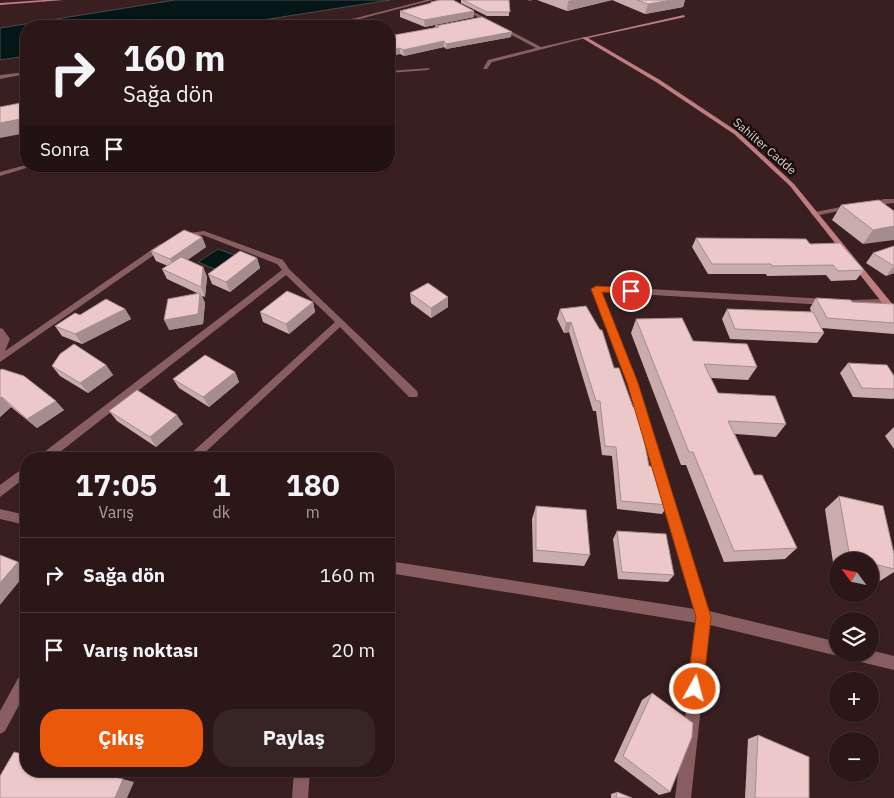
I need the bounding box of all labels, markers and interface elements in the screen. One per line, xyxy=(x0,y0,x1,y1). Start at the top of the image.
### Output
text: 160 m xyxy=(123,35,226,81)
icon: right xyxy=(40,40,105,105)
text: Sağa dön xyxy=(123,79,214,108)
street label: Sahilter Cadde xyxy=(730,115,800,178)
icon: arrive xyxy=(100,135,128,163)
text: Sonra xyxy=(40,137,90,161)
pin xyxy=(610,270,652,312)
icon: arrive xyxy=(617,277,645,305)
text: 17:05 xyxy=(75,465,157,504)
text: 1 xyxy=(212,465,230,504)
text: 180 xyxy=(286,465,340,504)
text: Varış xyxy=(98,502,134,522)
text: dk xyxy=(213,502,230,522)
text: m xyxy=(306,502,320,522)
north arrow xyxy=(829,552,879,602)
map controls xyxy=(829,552,879,782)
icon: right xyxy=(40,561,68,589)
text: Sağa dön xyxy=(83,563,165,587)
text: 160 m xyxy=(320,563,375,587)
button: layers xyxy=(829,612,879,662)
icon: arrive xyxy=(40,636,68,664)
text: Varış noktası xyxy=(83,638,198,662)
text: 20 m xyxy=(331,638,375,662)
position arrow xyxy=(668,662,720,714)
button: + xyxy=(829,672,879,722)
button: Çıkış xyxy=(40,709,203,767)
button: Paylaş xyxy=(213,709,375,767)
button: − xyxy=(829,732,879,782)

